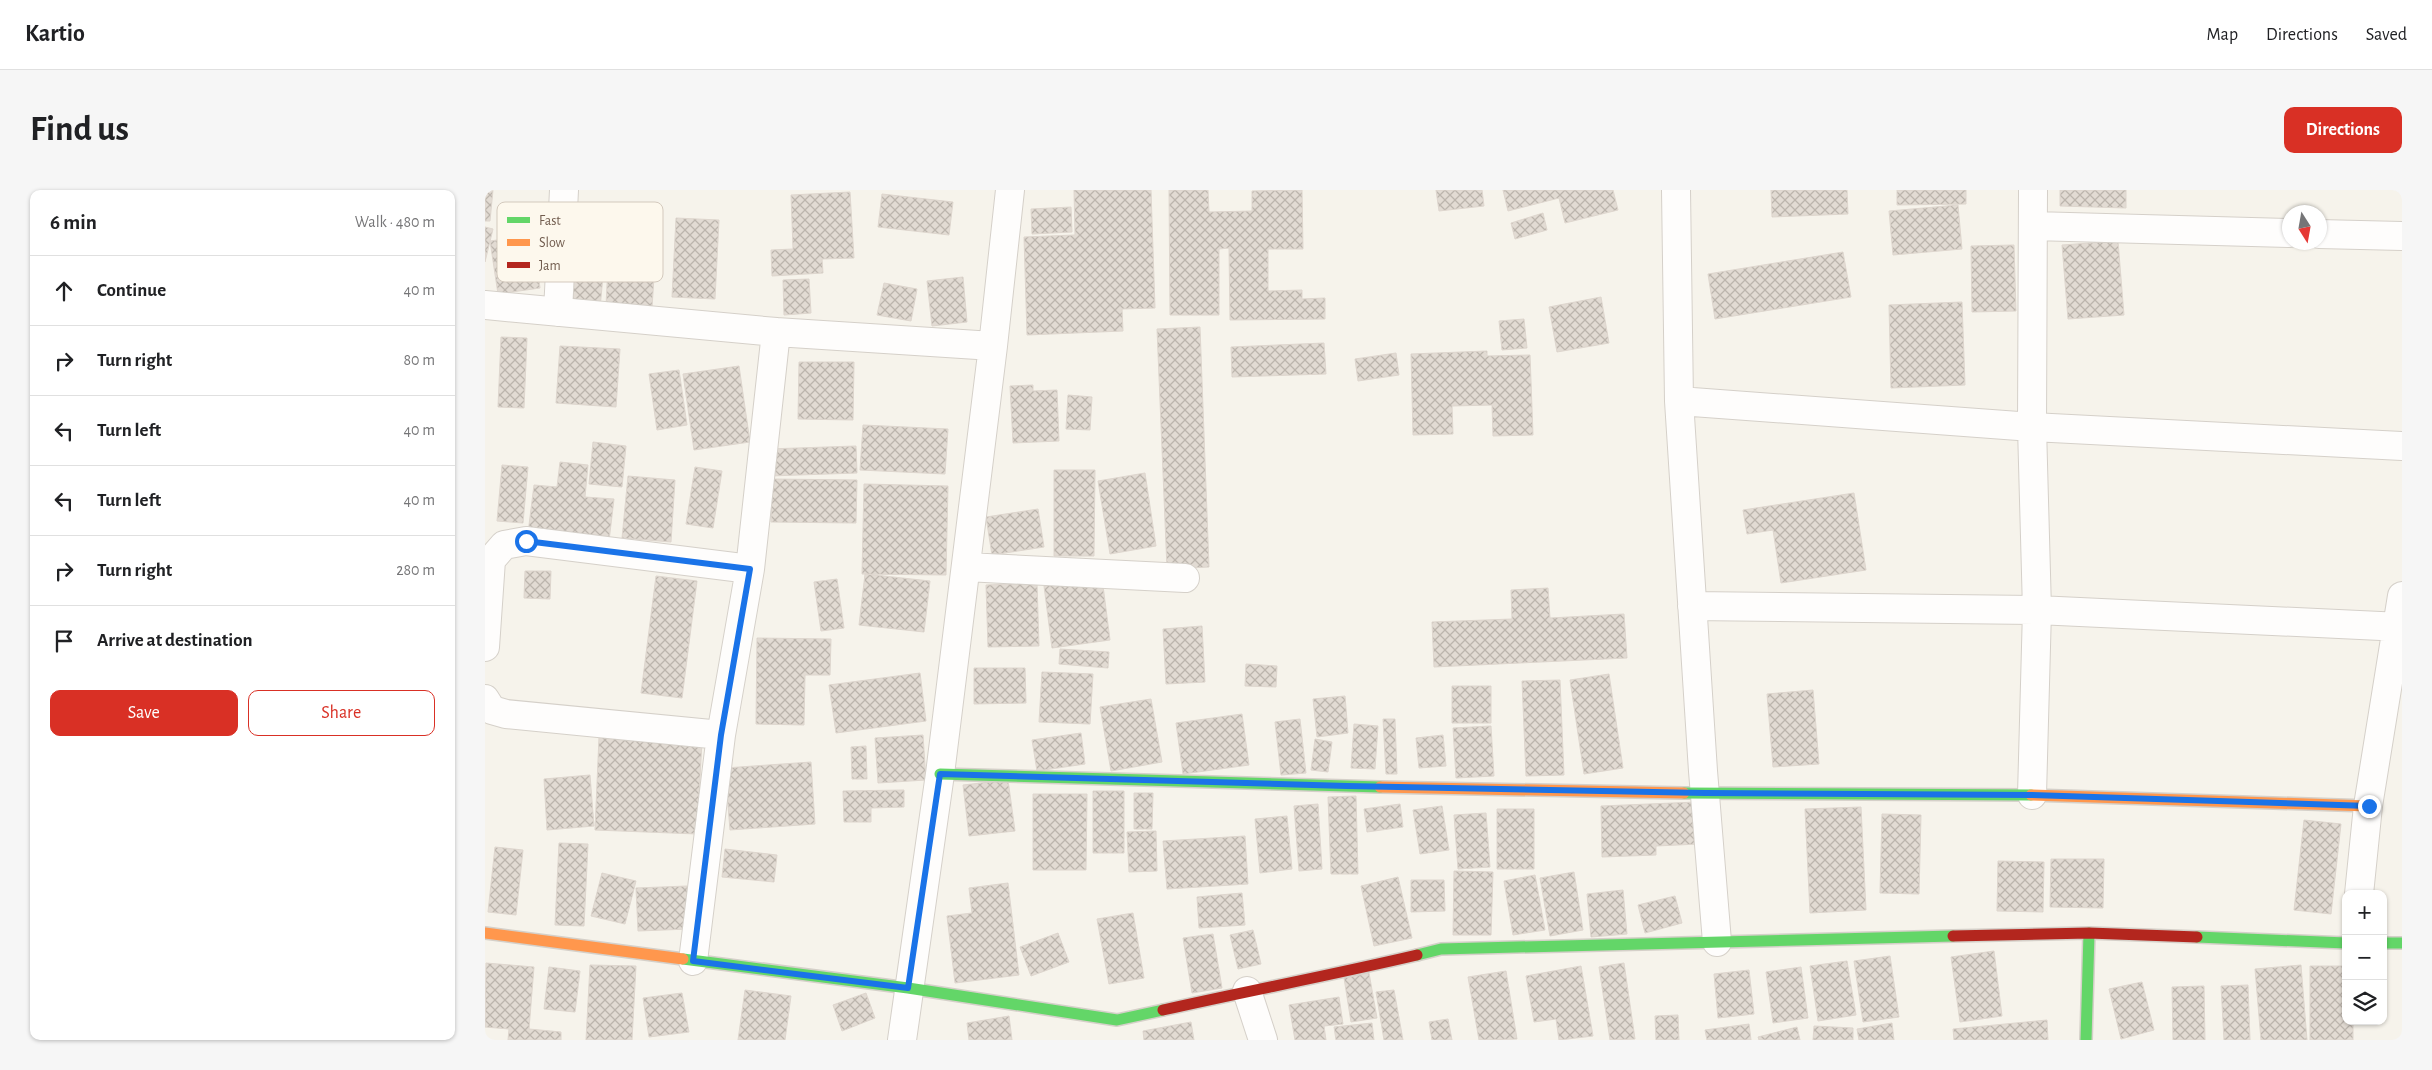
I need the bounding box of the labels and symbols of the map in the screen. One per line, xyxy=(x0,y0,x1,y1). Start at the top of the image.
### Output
legend xyxy=(497,202,663,282)
north arrow xyxy=(2282,205,2327,250)
text: Fast xyxy=(539,214,561,228)
text: Slow xyxy=(539,236,566,250)
text: Jam xyxy=(539,259,561,273)
route start xyxy=(515,530,538,553)
route end xyxy=(2358,795,2381,818)

